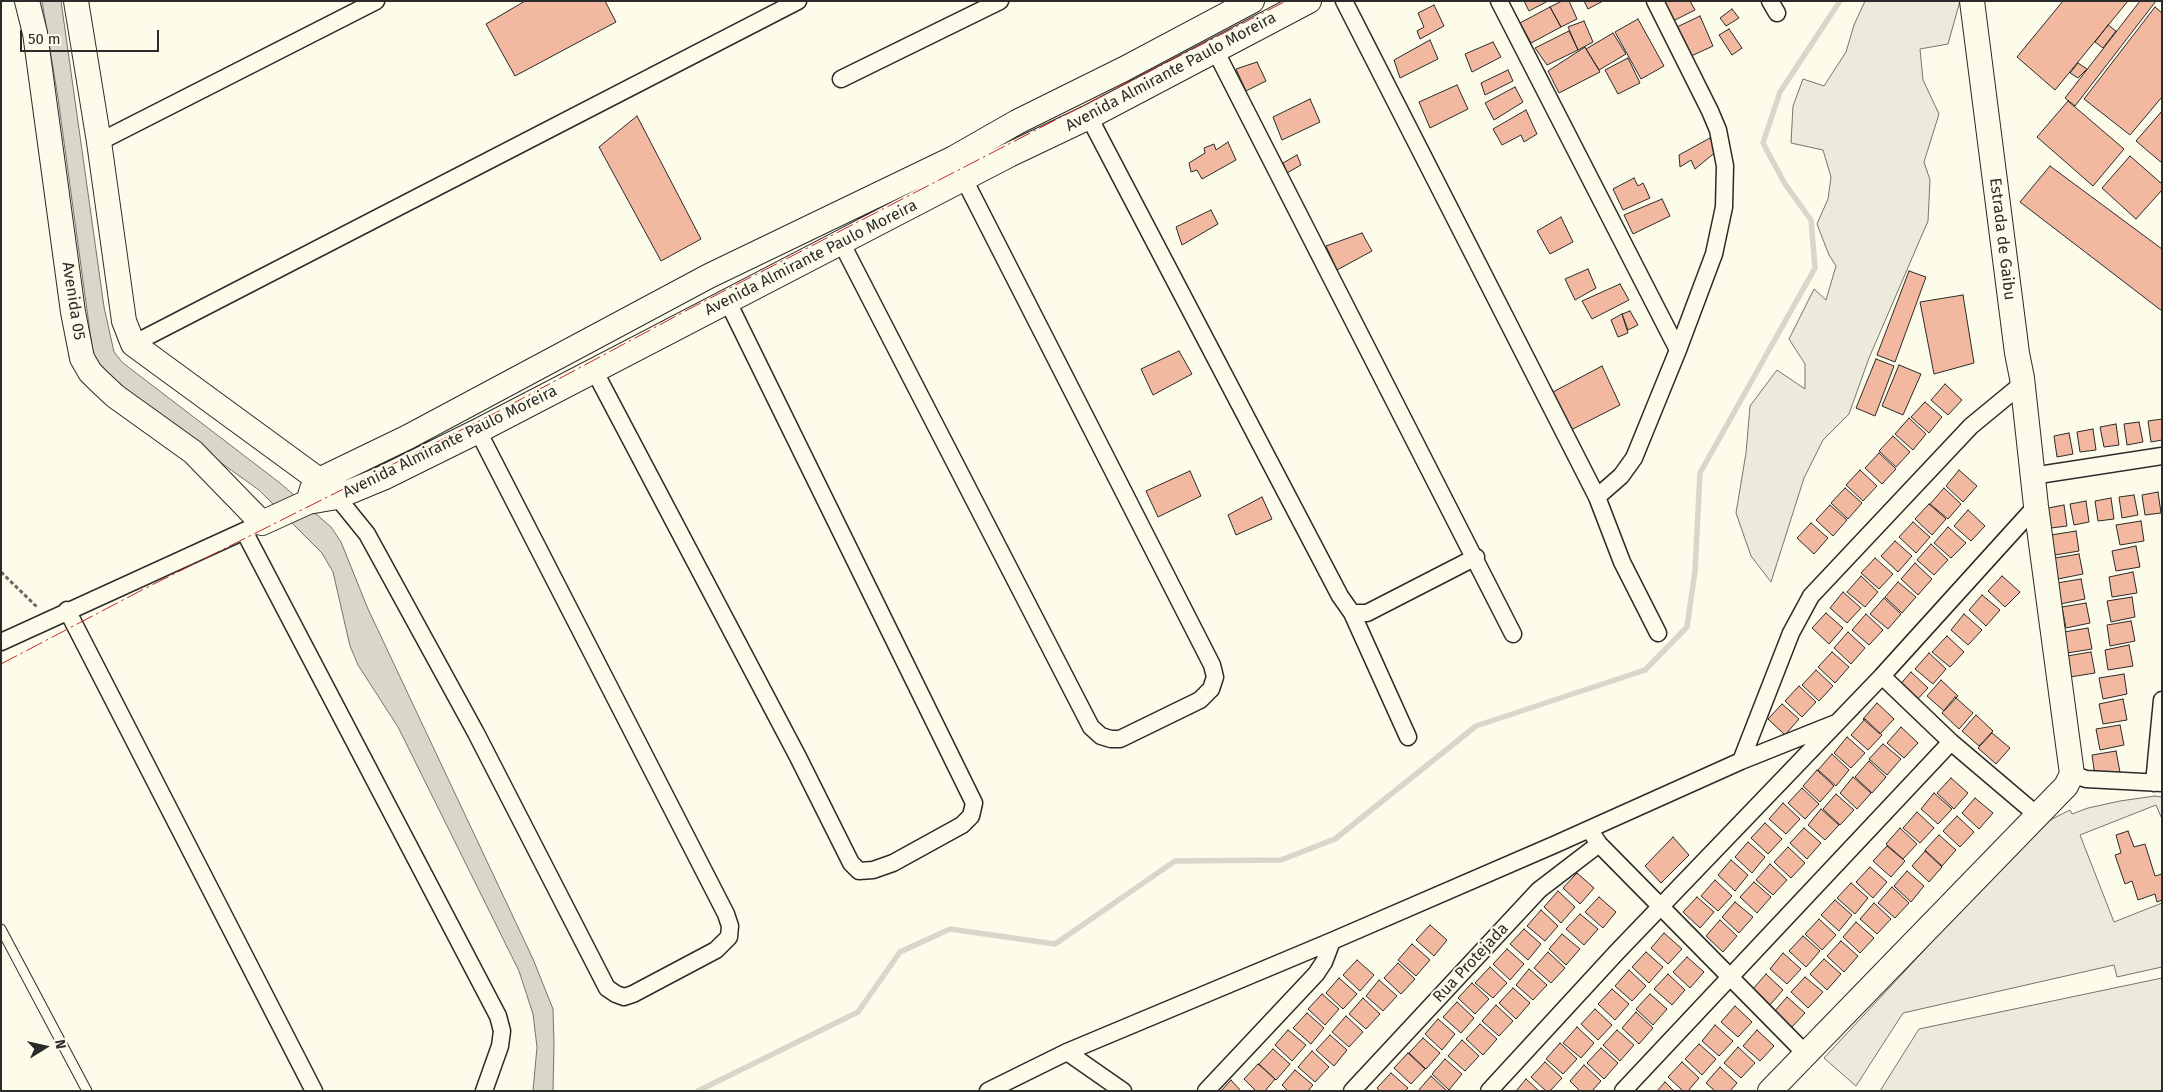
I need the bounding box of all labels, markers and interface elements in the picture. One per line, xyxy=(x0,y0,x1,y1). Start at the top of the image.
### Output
street label: Avenida Almirante Paulo Moreira xyxy=(1062,8,1280,136)
scale bar xyxy=(22,20,161,52)
text: 50 m xyxy=(28,30,61,48)
street label: Estrada de Gaibu xyxy=(1985,177,2019,301)
street label: Avenida Almirante Paulo Moreira xyxy=(701,196,921,320)
street label: Avenida 05 xyxy=(57,260,89,342)
street label: Avenida Almirante Paulo Moreira xyxy=(340,382,560,502)
street label: Rua Protejada xyxy=(1429,919,1513,1007)
north arrow xyxy=(20,1022,70,1072)
text: N xyxy=(51,1038,69,1050)

